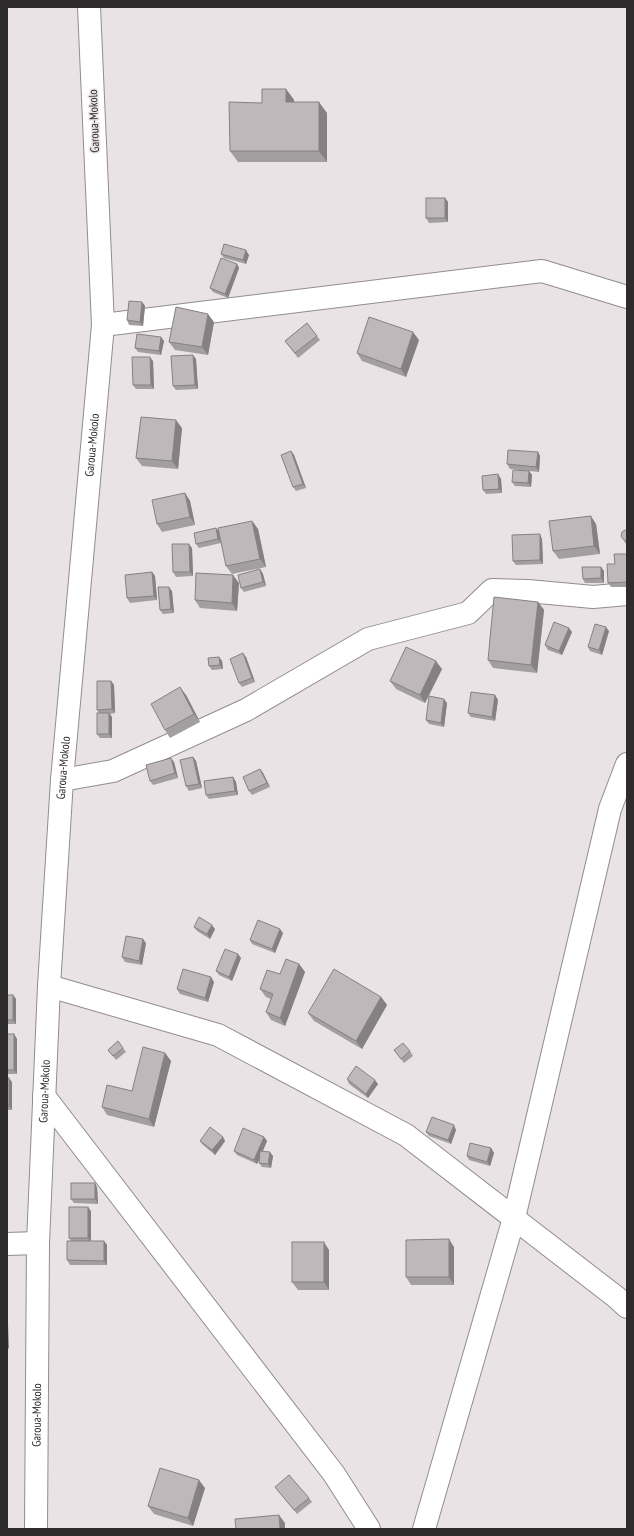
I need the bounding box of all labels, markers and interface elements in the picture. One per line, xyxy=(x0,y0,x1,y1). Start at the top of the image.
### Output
street label: Garoua-Mokolo xyxy=(85,89,102,153)
street label: Garoua-Mokolo xyxy=(81,413,102,477)
street label: Garoua-Mokolo xyxy=(53,735,73,800)
street label: Garoua-Mokolo xyxy=(35,1059,53,1123)
street label: Garoua-Mokolo xyxy=(29,1383,44,1447)

